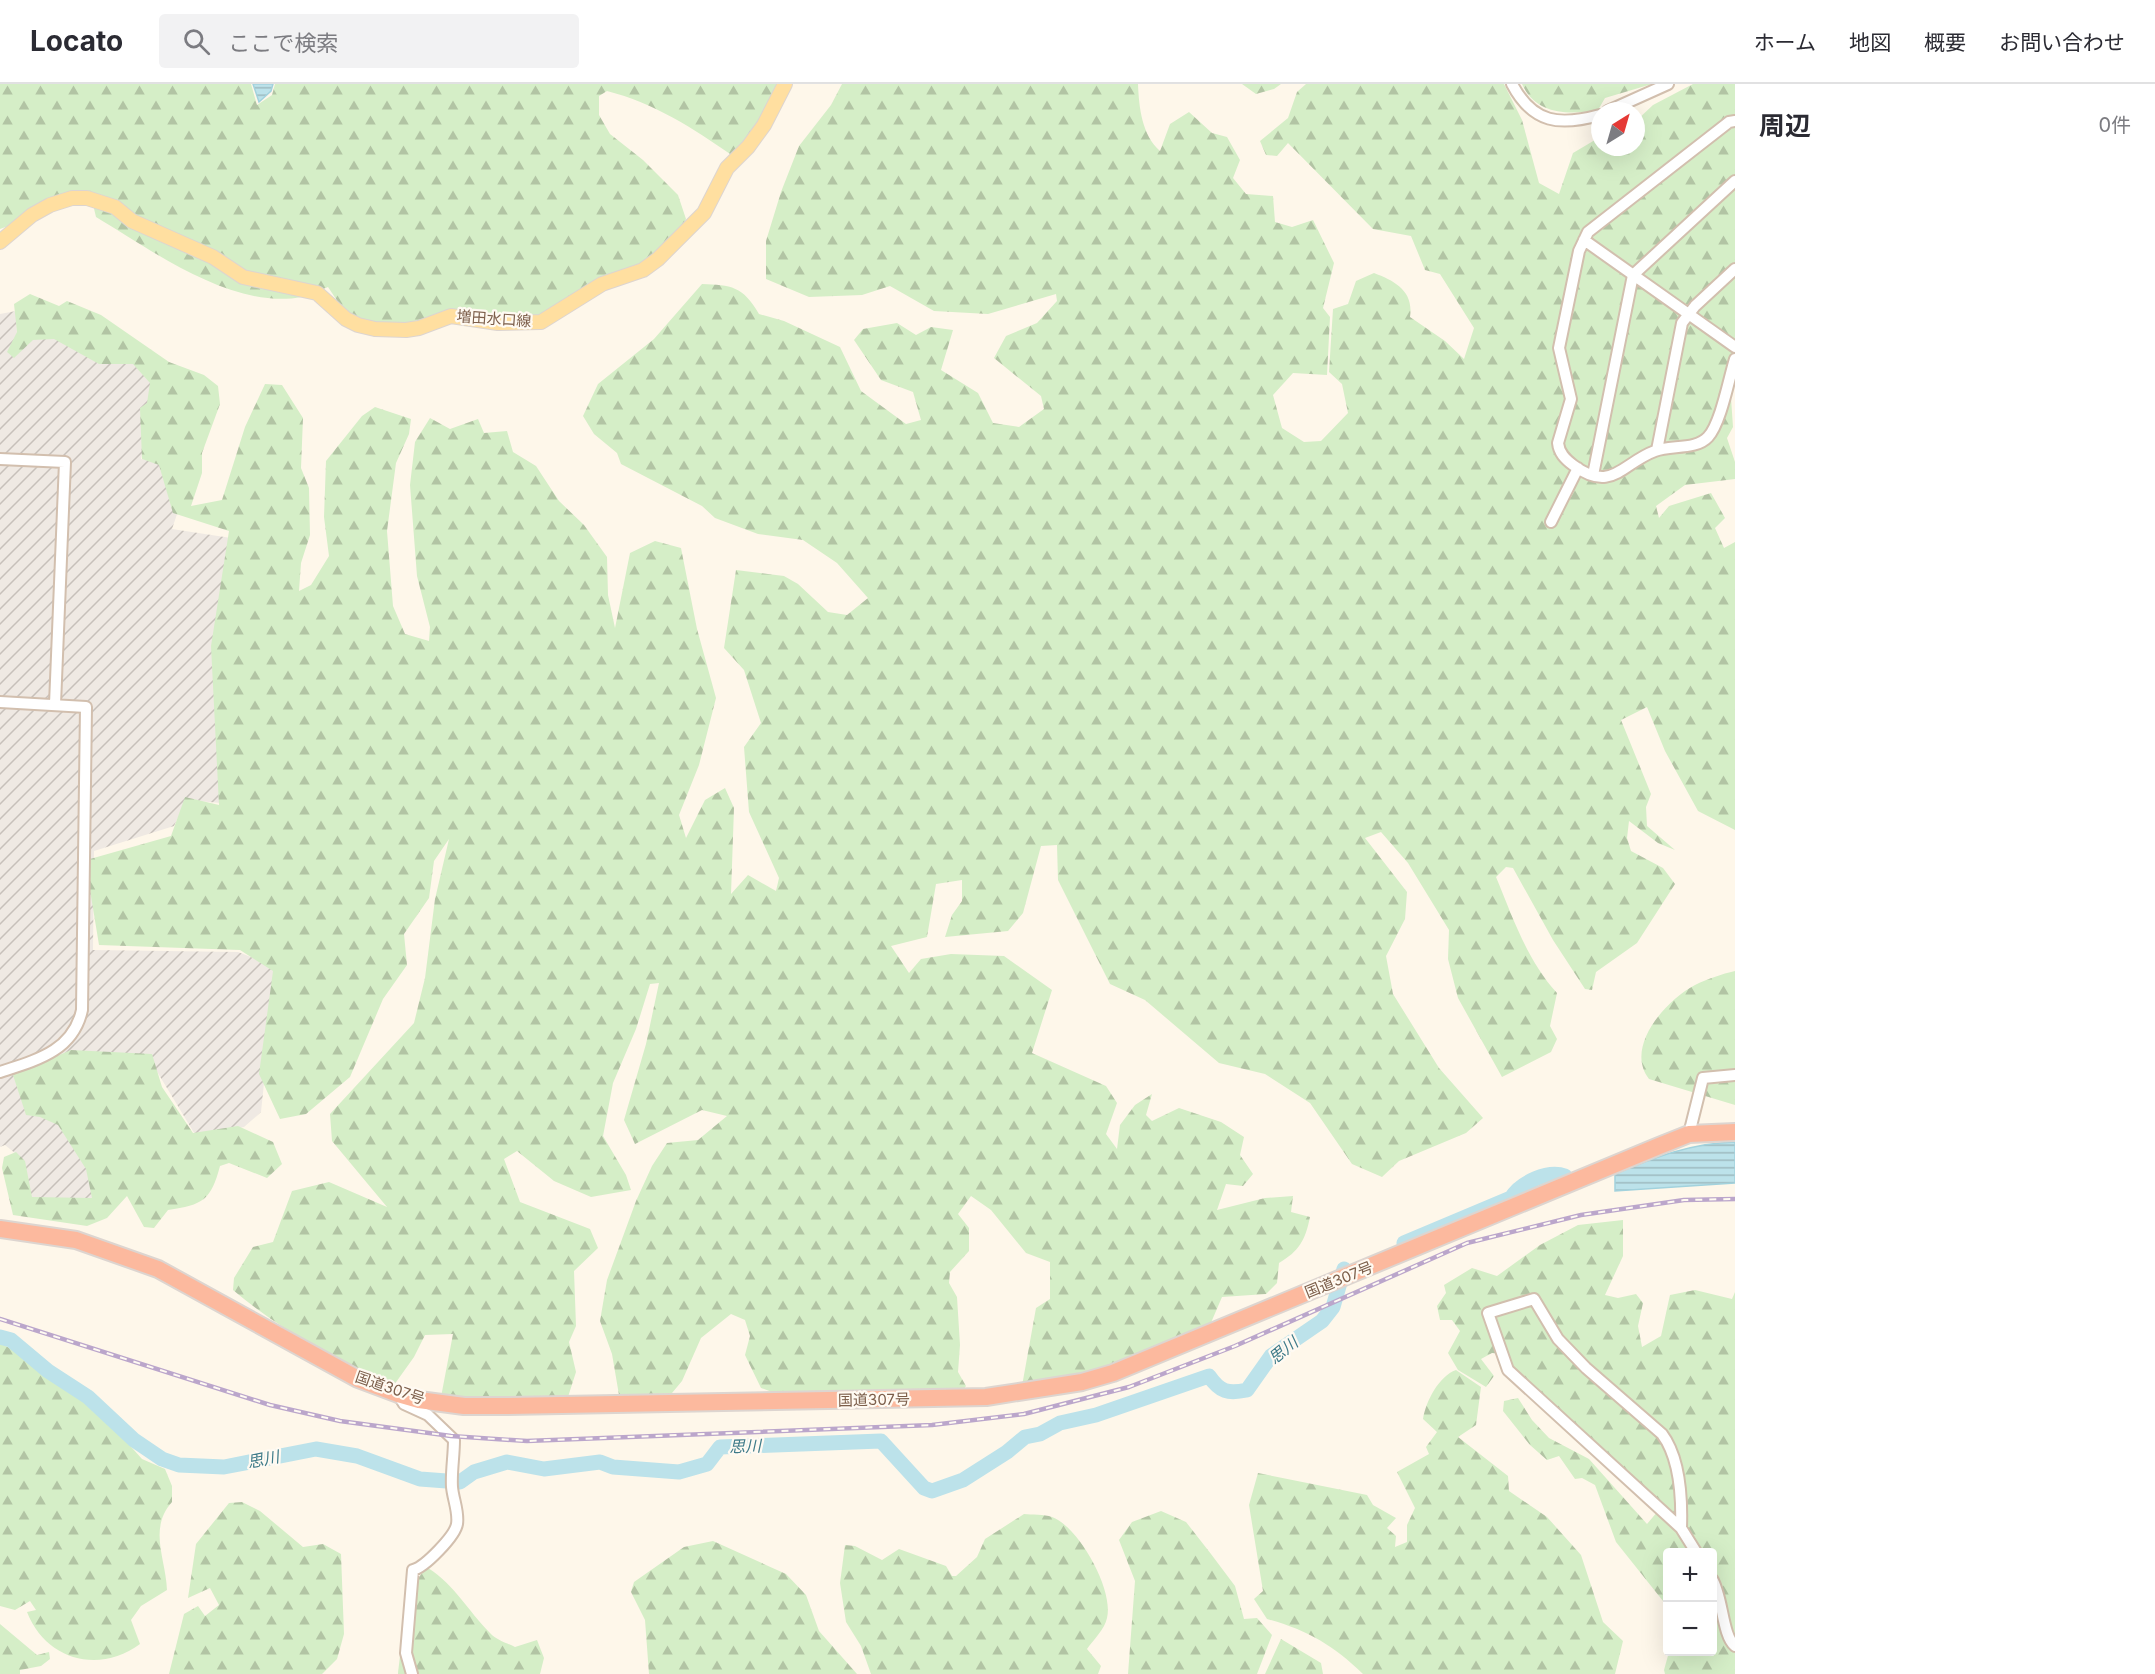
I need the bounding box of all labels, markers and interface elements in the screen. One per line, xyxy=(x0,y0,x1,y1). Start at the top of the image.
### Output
search box xyxy=(159,14,579,68)
text: Locato xyxy=(30,24,123,58)
icon: search xyxy=(180,25,213,58)
text: ここで検索 xyxy=(228,30,338,56)
text: ホーム xyxy=(1754,30,1816,55)
text: 地図 xyxy=(1849,30,1891,55)
text: 概要 xyxy=(1924,30,1966,55)
text: お問い合わせ xyxy=(1999,30,2125,55)
north arrow xyxy=(1591,102,1645,156)
text: 周辺 xyxy=(1759,110,1811,141)
text: 0件 xyxy=(2098,113,2131,137)
street label: 増田水口線 xyxy=(456,306,532,331)
street label: 国道307号 xyxy=(1302,1257,1376,1302)
water label: 思川 xyxy=(1264,1331,1303,1368)
street label: 国道307号 xyxy=(353,1367,427,1408)
street label: 国道307号 xyxy=(838,1389,910,1410)
water label: 思川 xyxy=(729,1435,763,1457)
water label: 思川 xyxy=(245,1446,283,1472)
map controls xyxy=(1663,1548,1717,1656)
button: + xyxy=(1663,1548,1717,1602)
button: − xyxy=(1663,1602,1717,1656)

